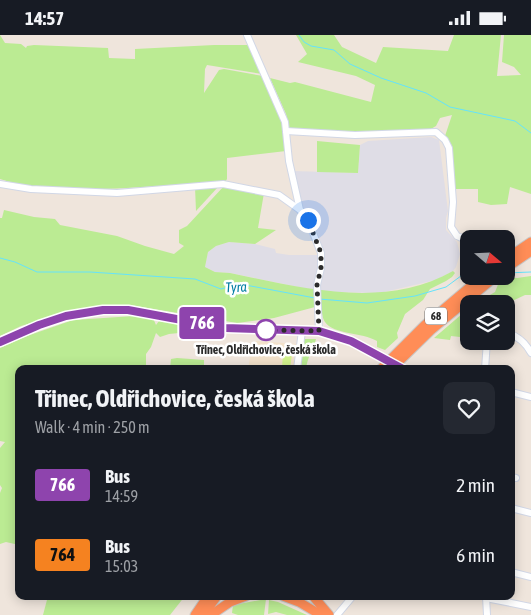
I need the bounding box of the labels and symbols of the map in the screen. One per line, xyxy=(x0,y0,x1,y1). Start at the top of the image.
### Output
your location xyxy=(296,208,321,233)
north arrow xyxy=(460,230,515,285)
water label: Tyra xyxy=(225,279,248,295)
line badge: 766 xyxy=(173,307,231,339)
road number: 68 xyxy=(425,307,447,325)
marker: Třinec, Oldřichovice, česká škola xyxy=(255,319,277,341)
place label: Třinec, Oldřichovice, česká škola xyxy=(196,343,336,357)

